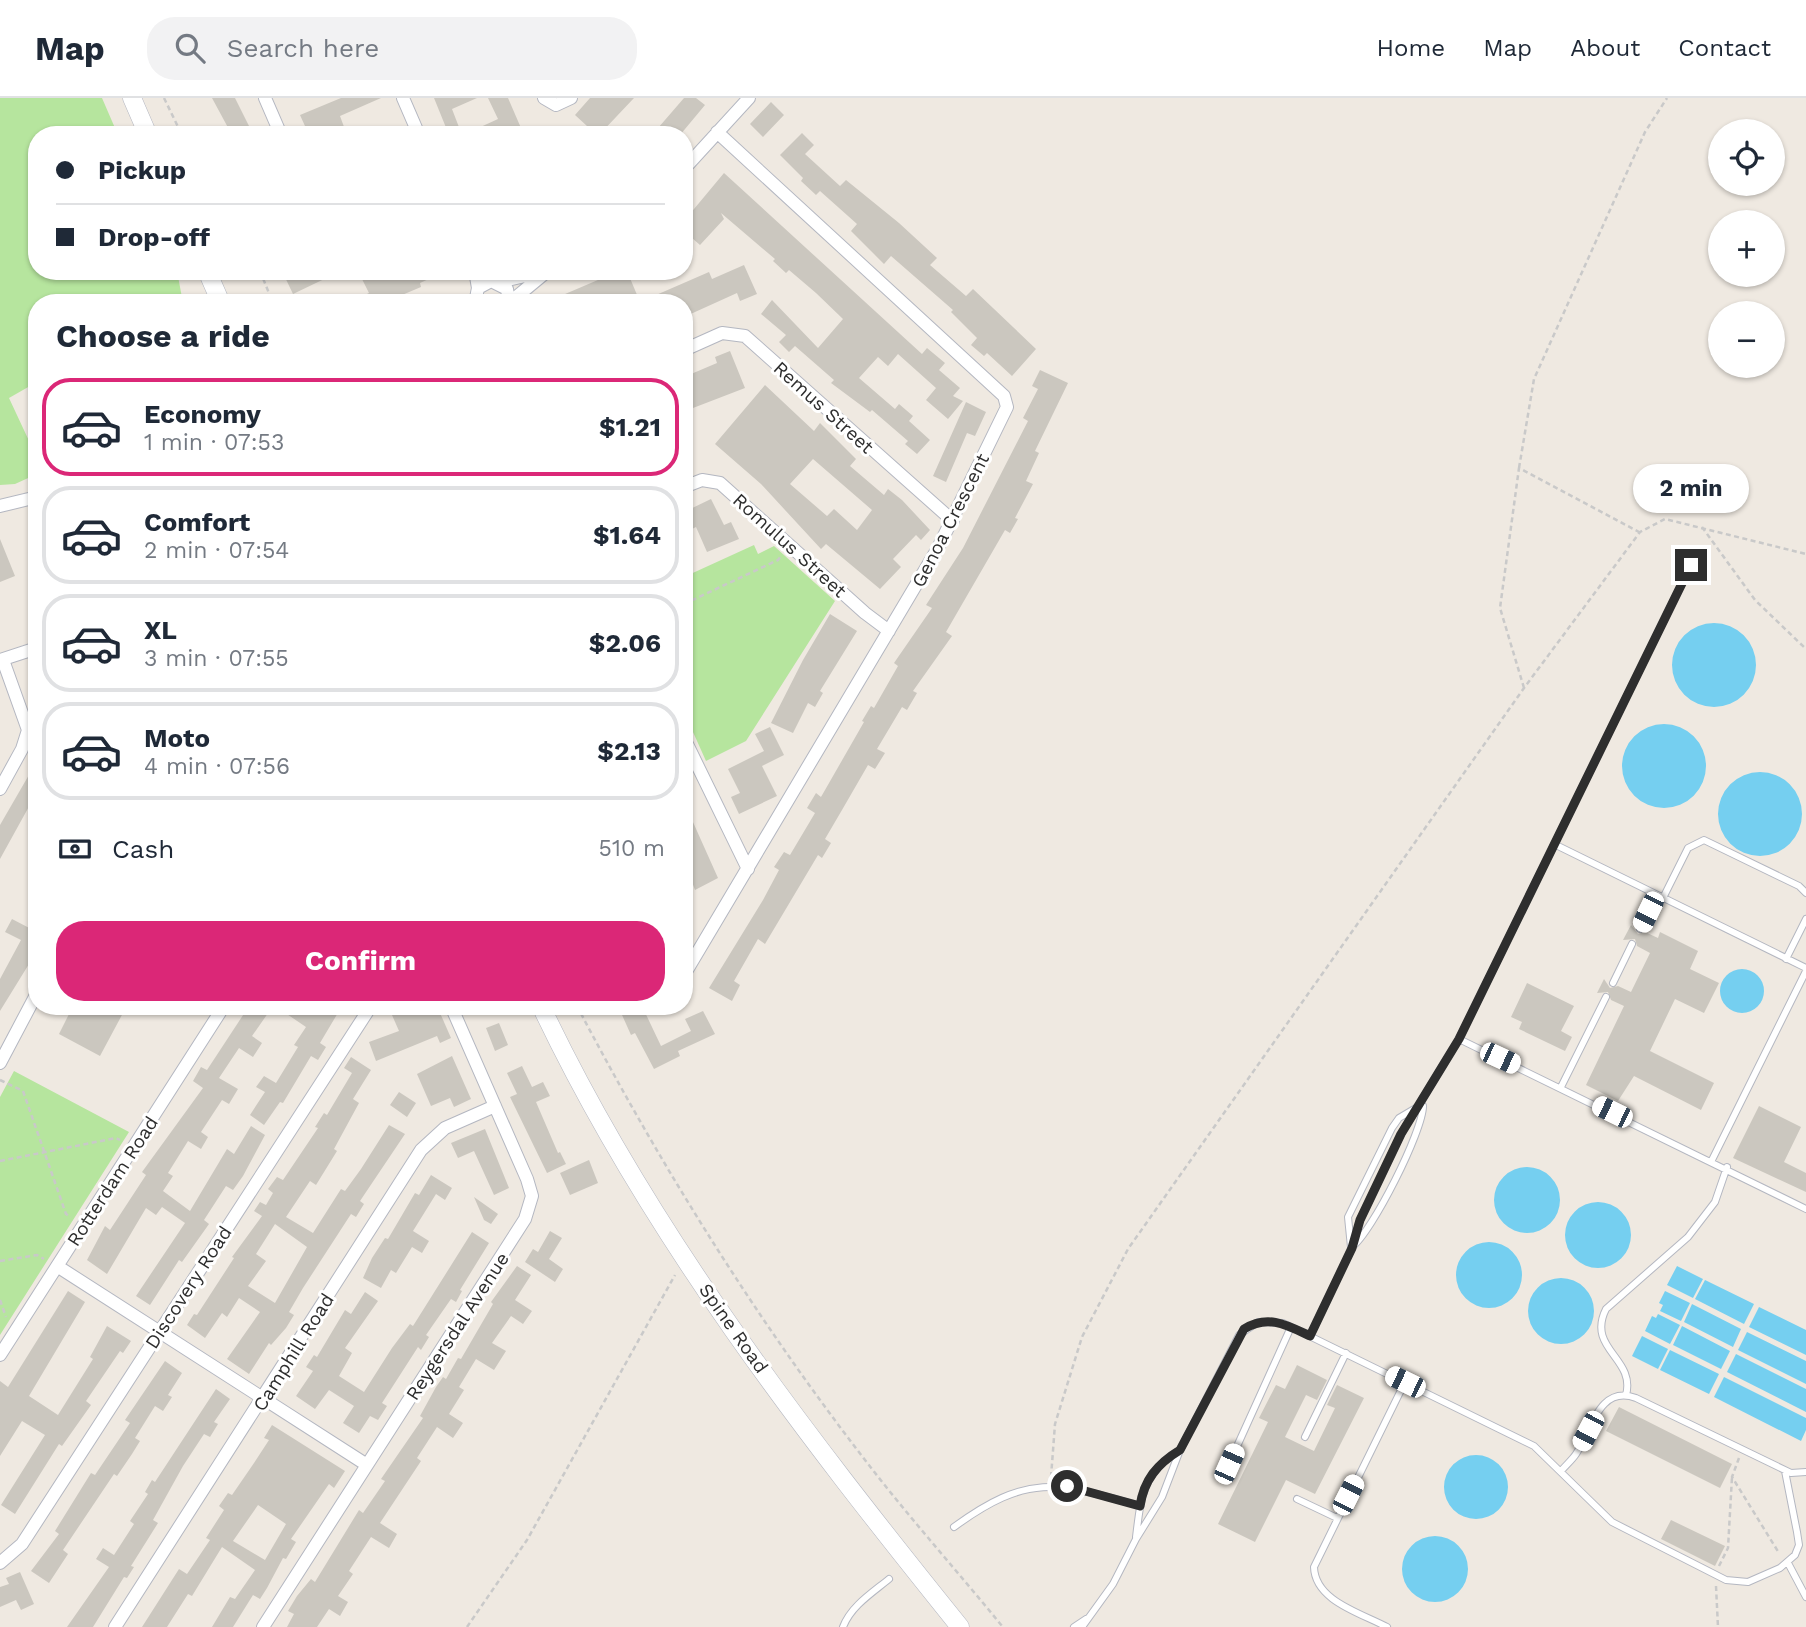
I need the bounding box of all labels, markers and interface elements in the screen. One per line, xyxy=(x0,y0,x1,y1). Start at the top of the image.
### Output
search box xyxy=(147,17,637,80)
text: Map xyxy=(35,29,105,68)
icon: search xyxy=(171,29,209,67)
text: Search here xyxy=(227,33,379,63)
text: Home xyxy=(1377,34,1445,62)
text: Map xyxy=(1483,34,1532,62)
text: About xyxy=(1570,34,1640,62)
text: Contact xyxy=(1678,34,1771,62)
map controls xyxy=(1708,119,1785,378)
button: locate xyxy=(1708,119,1785,196)
text: Pickup xyxy=(98,155,186,185)
button: + xyxy=(1708,210,1785,287)
text: Drop-off xyxy=(98,222,210,252)
button: − xyxy=(1708,301,1785,378)
text: Choose a ride xyxy=(56,317,270,355)
street label: Remus Street xyxy=(769,356,878,458)
icon: car xyxy=(60,396,123,459)
text: Economy xyxy=(144,399,261,429)
text: $1.21 xyxy=(599,412,661,442)
text: 1 min · 07:53 xyxy=(144,429,284,456)
street label: Genoa Crescent xyxy=(907,449,994,591)
callout: 2 min xyxy=(1633,463,1749,512)
text: 2 min xyxy=(1660,475,1722,502)
street label: Romulus Street xyxy=(728,488,851,602)
icon: car xyxy=(60,504,123,567)
text: Comfort xyxy=(144,507,250,537)
text: $1.64 xyxy=(593,520,661,550)
text: 2 min · 07:54 xyxy=(144,537,289,564)
route end xyxy=(1675,549,1707,581)
icon: car xyxy=(60,612,123,675)
text: XL xyxy=(144,615,177,645)
text: $2.06 xyxy=(589,628,661,658)
text: 3 min · 07:55 xyxy=(144,645,289,672)
icon: car xyxy=(60,720,123,783)
text: Moto xyxy=(144,723,210,753)
text: $2.13 xyxy=(597,736,661,766)
text: 4 min · 07:56 xyxy=(144,753,290,780)
icon: cash xyxy=(56,830,94,868)
text: Cash xyxy=(112,834,174,864)
text: 510 m xyxy=(599,835,665,862)
car xyxy=(1630,889,1667,935)
button: Confirm xyxy=(56,921,665,1001)
car xyxy=(1477,1040,1524,1076)
car xyxy=(1589,1093,1636,1131)
street label: Rotterdam Road xyxy=(62,1112,163,1251)
street label: Discovery Road xyxy=(140,1222,237,1353)
street label: Reygersdal Avenue xyxy=(401,1248,514,1405)
street label: Spine Road xyxy=(694,1279,773,1378)
street label: Camphill Road xyxy=(248,1289,339,1415)
car xyxy=(1382,1363,1429,1401)
car xyxy=(1569,1408,1608,1454)
car xyxy=(1211,1441,1248,1487)
route start xyxy=(1051,1470,1083,1502)
car xyxy=(1330,1472,1367,1518)

